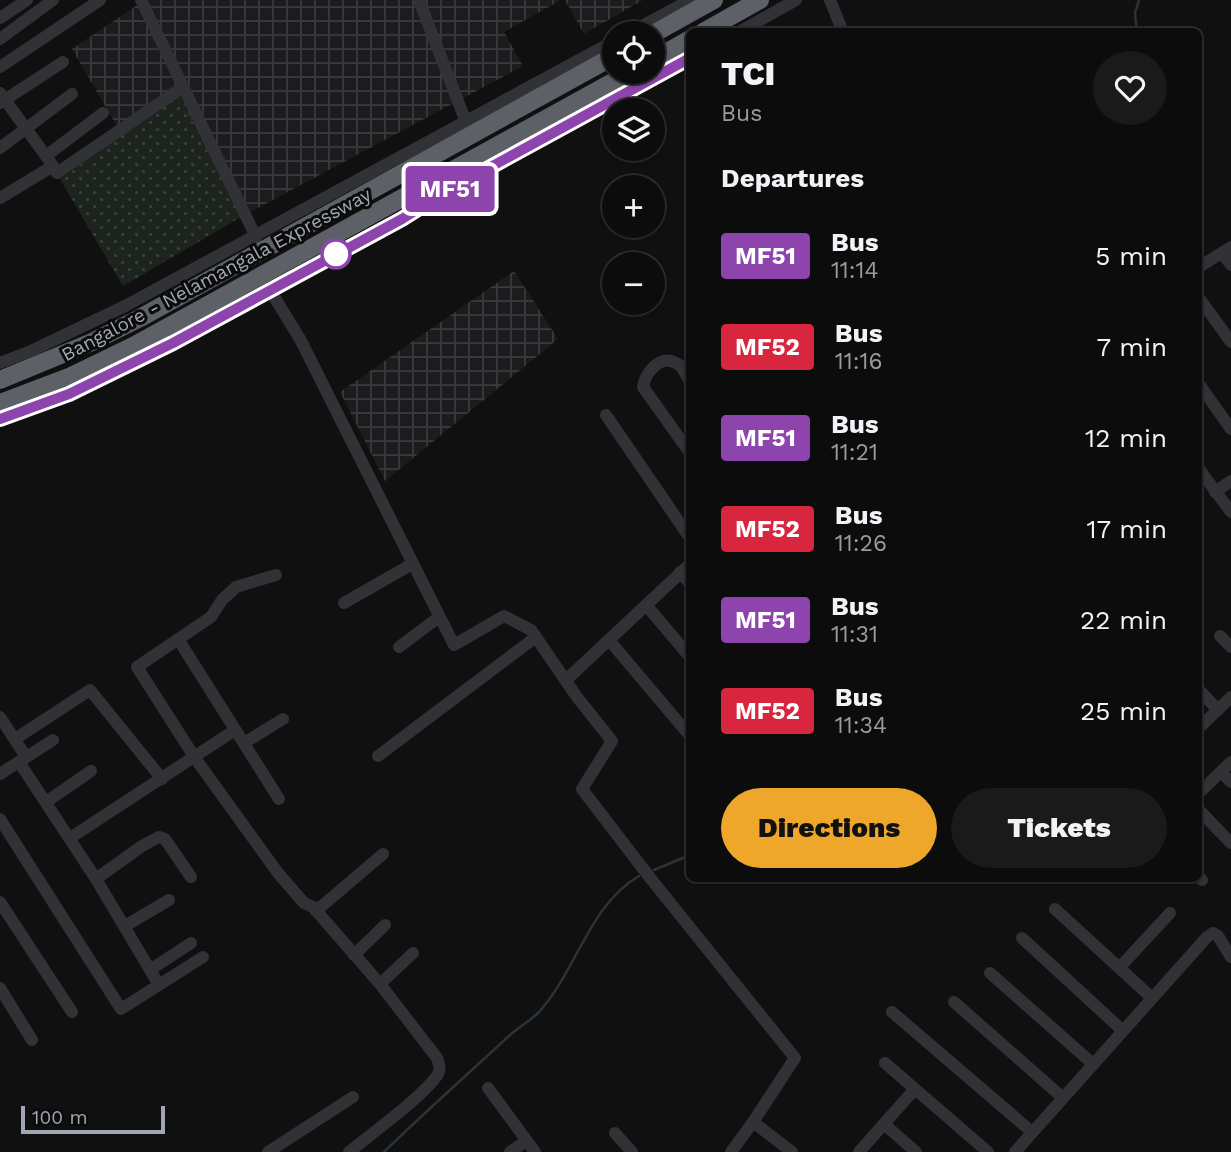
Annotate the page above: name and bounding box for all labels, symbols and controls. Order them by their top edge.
map controls [602,21,665,315]
button: locate [602,21,665,84]
button: heart [1093,51,1167,125]
text: TCI [721,54,775,93]
button: layers [602,98,665,161]
text: Bus [721,100,762,127]
text: Departures [721,163,864,193]
line badge: MF51 [401,166,499,212]
text: MF51 [420,175,480,203]
button: + [602,175,665,238]
street label: Bangalore - Nelamangala Expressway [58,183,375,366]
text: Bus [831,227,879,257]
unlabelled marker [321,239,351,269]
text: 5 min [1095,241,1167,271]
text: MF51 [735,242,796,270]
button: − [602,252,665,315]
text: 11:14 [831,257,879,284]
text: Bus [835,318,883,348]
text: 7 min [1097,332,1167,362]
text: MF52 [735,333,800,361]
text: 11:16 [835,348,883,375]
text: Bus [831,409,879,439]
text: 12 min [1085,423,1167,453]
text: MF51 [735,424,796,452]
text: 11:21 [831,439,878,466]
text: Bus [835,500,883,530]
text: 17 min [1086,514,1167,544]
text: MF52 [735,515,800,543]
text: 11:26 [835,530,887,557]
text: Bus [831,591,879,621]
text: 22 min [1080,605,1167,635]
text: MF51 [735,606,796,634]
text: 11:31 [831,621,878,648]
text: Bus [835,682,883,712]
text: 25 min [1080,696,1167,726]
text: MF52 [735,697,800,725]
text: 11:34 [835,712,887,739]
button: Directions [721,788,937,868]
button: Tickets [951,788,1167,868]
scale bar [21,1103,164,1135]
text: 100 m [32,1106,88,1129]

